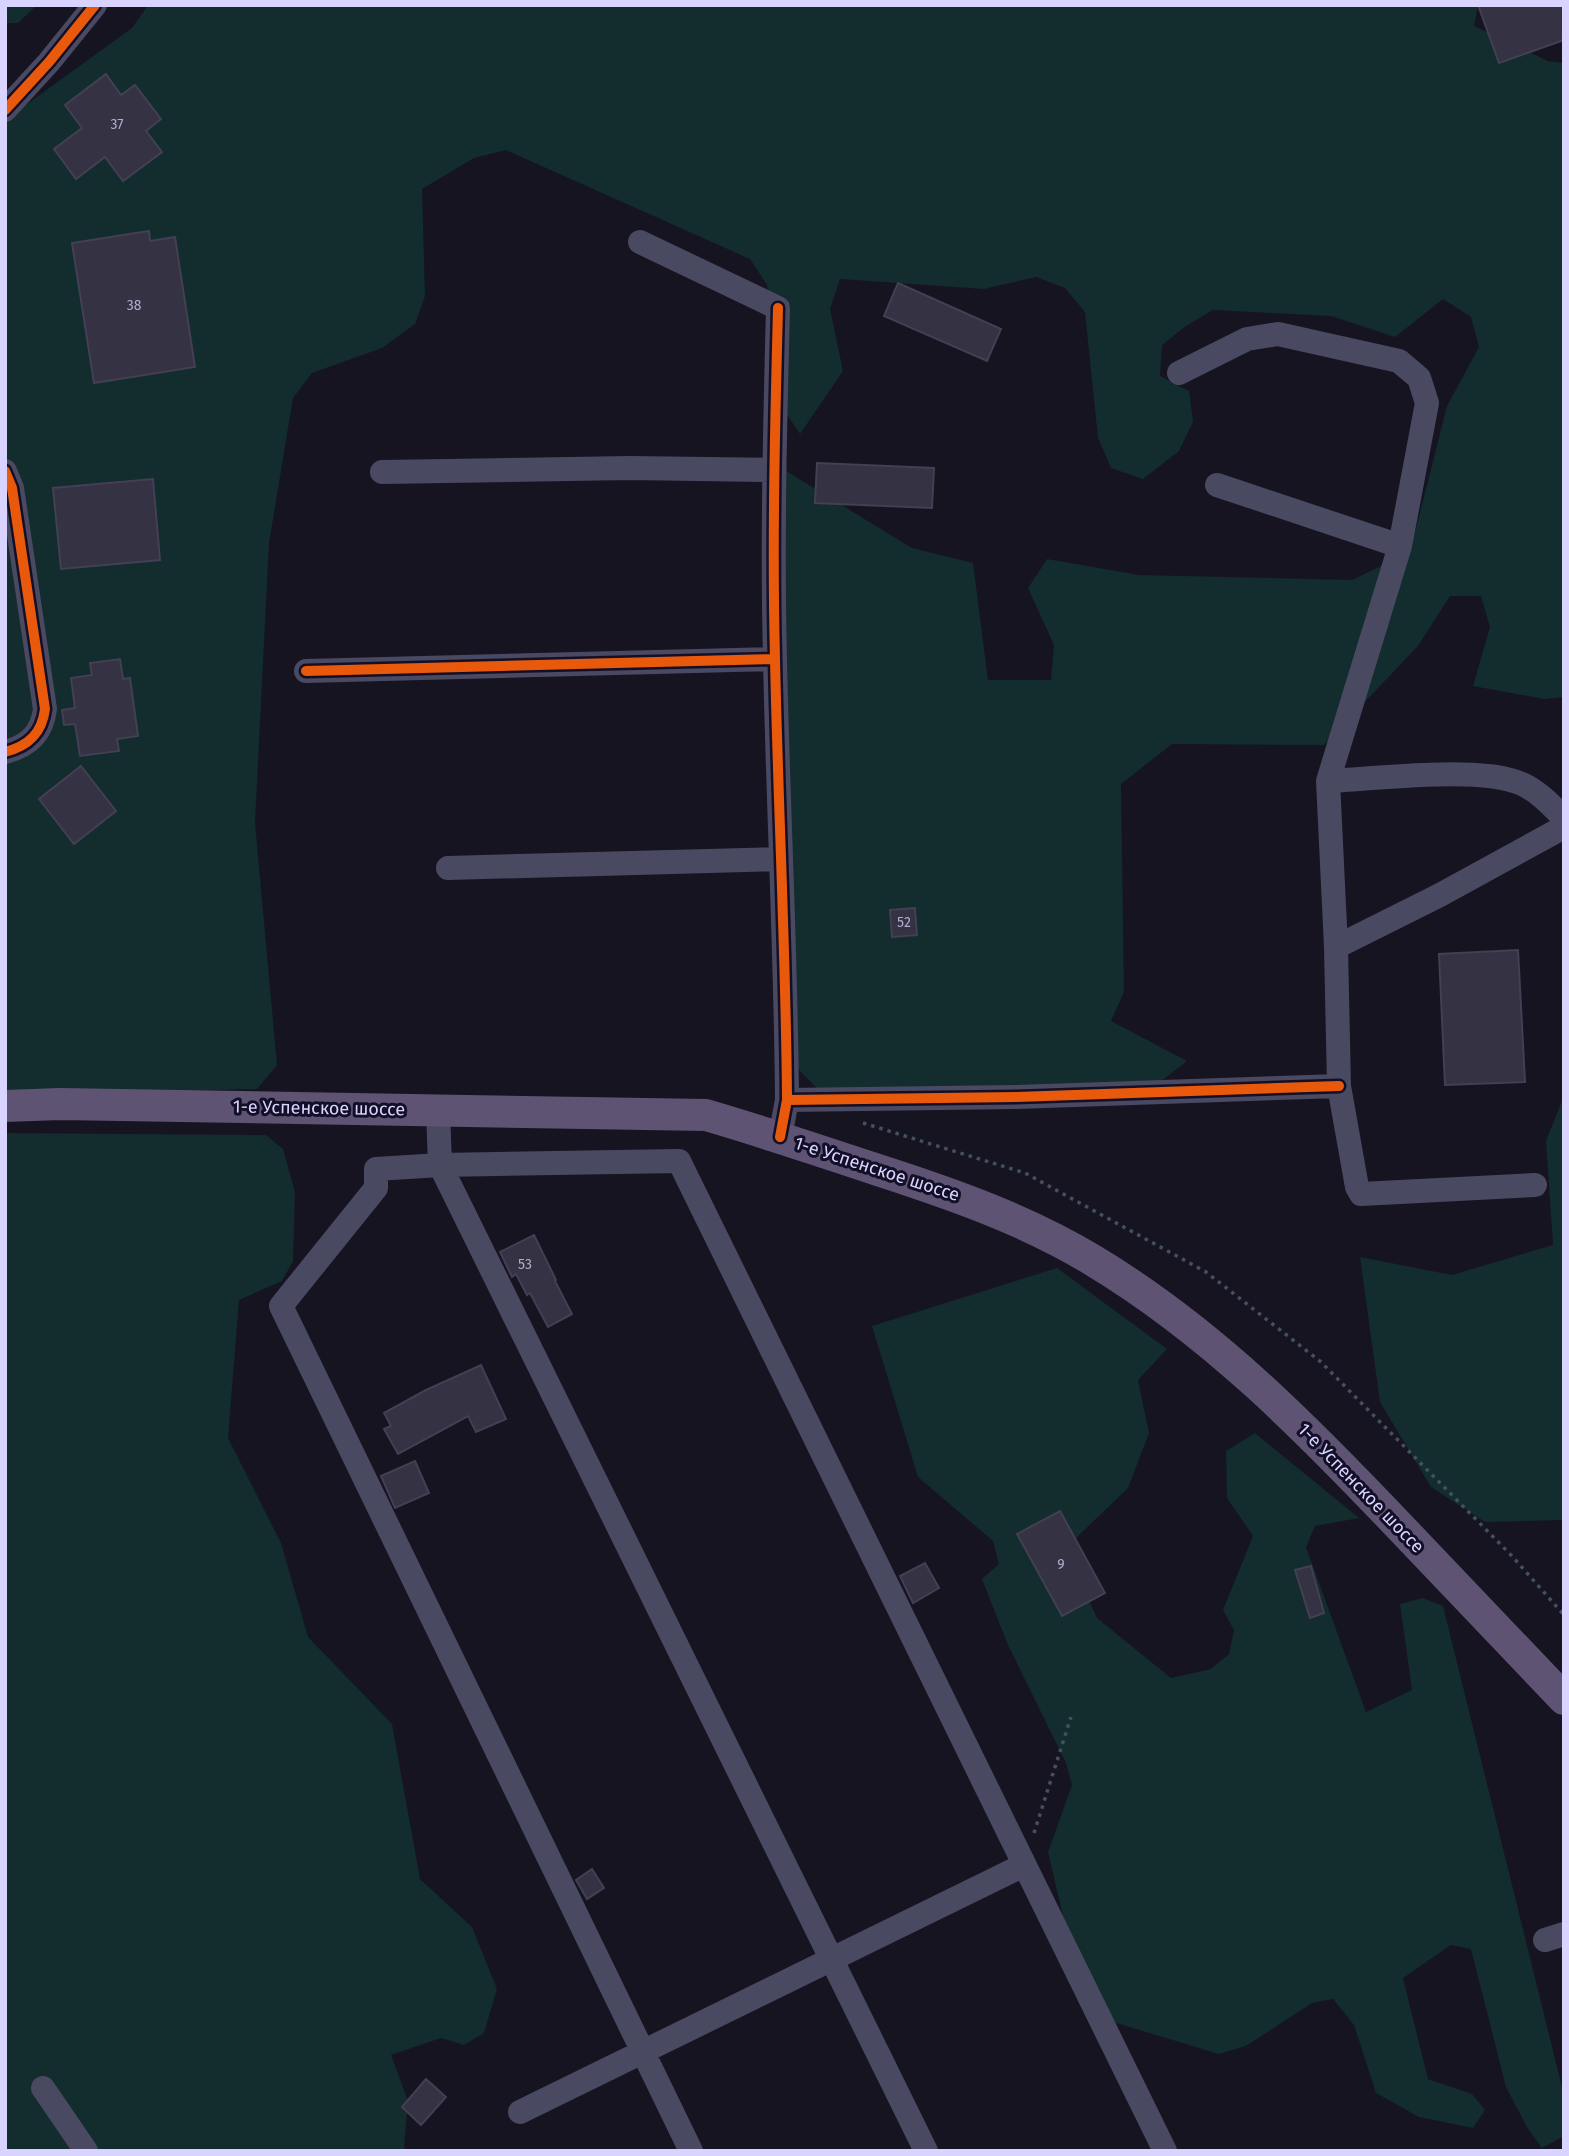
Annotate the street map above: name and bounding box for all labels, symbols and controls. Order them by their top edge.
house number: 37 [110,116,124,133]
house number: 38 [127,297,142,314]
house number: 52 [897,914,911,931]
street label: 1-е Успенское шоссе [233,1095,405,1121]
street label: 1-е Успенское шоссе [792,1132,962,1206]
house number: 53 [518,1256,532,1273]
street label: 1-е Успенское шоссе [1293,1418,1429,1558]
house number: 9 [1057,1556,1065,1573]

